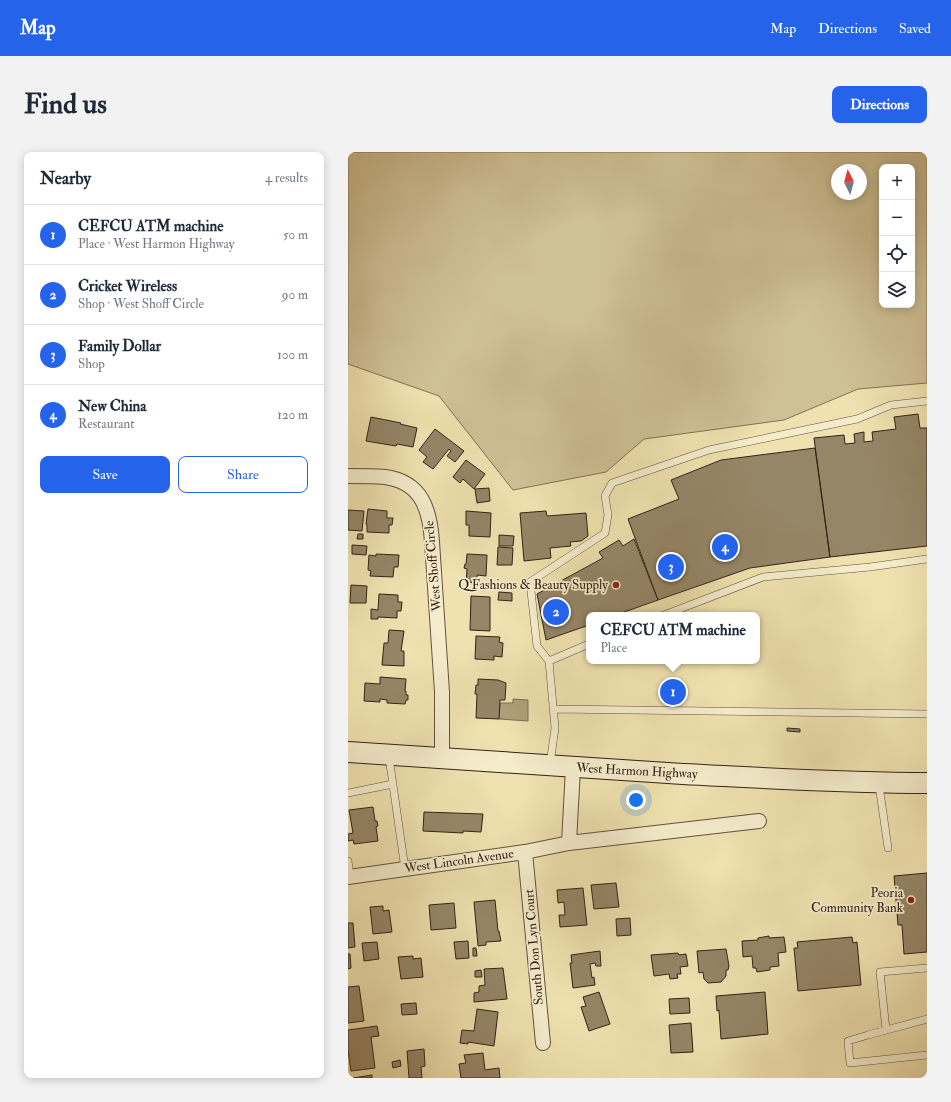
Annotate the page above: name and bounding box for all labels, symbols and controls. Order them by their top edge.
text: Map [20,16,56,40]
text: Map [770,20,796,37]
text: Directions [818,20,877,37]
text: Saved [899,20,931,37]
button: Directions [832,86,927,123]
text: Find us [24,87,107,122]
north arrow [831,164,867,200]
map controls [879,164,915,308]
button: + [879,164,915,200]
text: Nearby [40,168,91,189]
text: 4 results [265,170,308,186]
button: − [879,200,915,236]
text: CEFCU ATM machine [78,217,223,236]
text: 1 [51,227,55,243]
text: 50 m [283,227,308,243]
text: Place · West Harmon Highway [78,236,235,252]
button: locate [879,236,915,272]
button: layers [879,272,915,308]
text: Cricket Wireless [78,277,177,296]
text: 2 [50,287,56,303]
text: 90 m [282,287,308,303]
text: Shop · West Shoff Circle [78,296,204,312]
text: Family Dollar [78,337,161,356]
text: 3 [51,347,56,363]
text: 100 m [277,347,308,363]
text: Shop [78,356,105,372]
text: New China [78,397,147,416]
text: 4 [49,407,57,423]
text: 120 m [277,407,308,423]
text: Restaurant [78,416,134,432]
button: Save [40,456,170,493]
button: Share [178,456,308,493]
street label: West Shoff Circle [421,519,445,613]
pin: 4 [712,532,738,562]
pin: 3 [658,552,684,582]
place label: Q Fashions & Beauty Supply [458,577,608,594]
marker: Q Fashions & Beauty Supply [611,580,621,590]
pin: 2 [543,597,569,627]
popup [586,612,760,664]
text: CEFCU ATM machine [600,621,746,640]
text: Place [600,640,627,656]
pin: 1 [660,677,686,707]
street label: West Harmon Highway [575,760,698,783]
your location [626,790,646,810]
street label: West Lincoln Avenue [402,845,515,877]
place label: Peoria Community Bank [811,885,904,917]
street label: South Don Lyn Court [521,888,548,1006]
marker: Peoria Community Bank [906,895,916,905]

